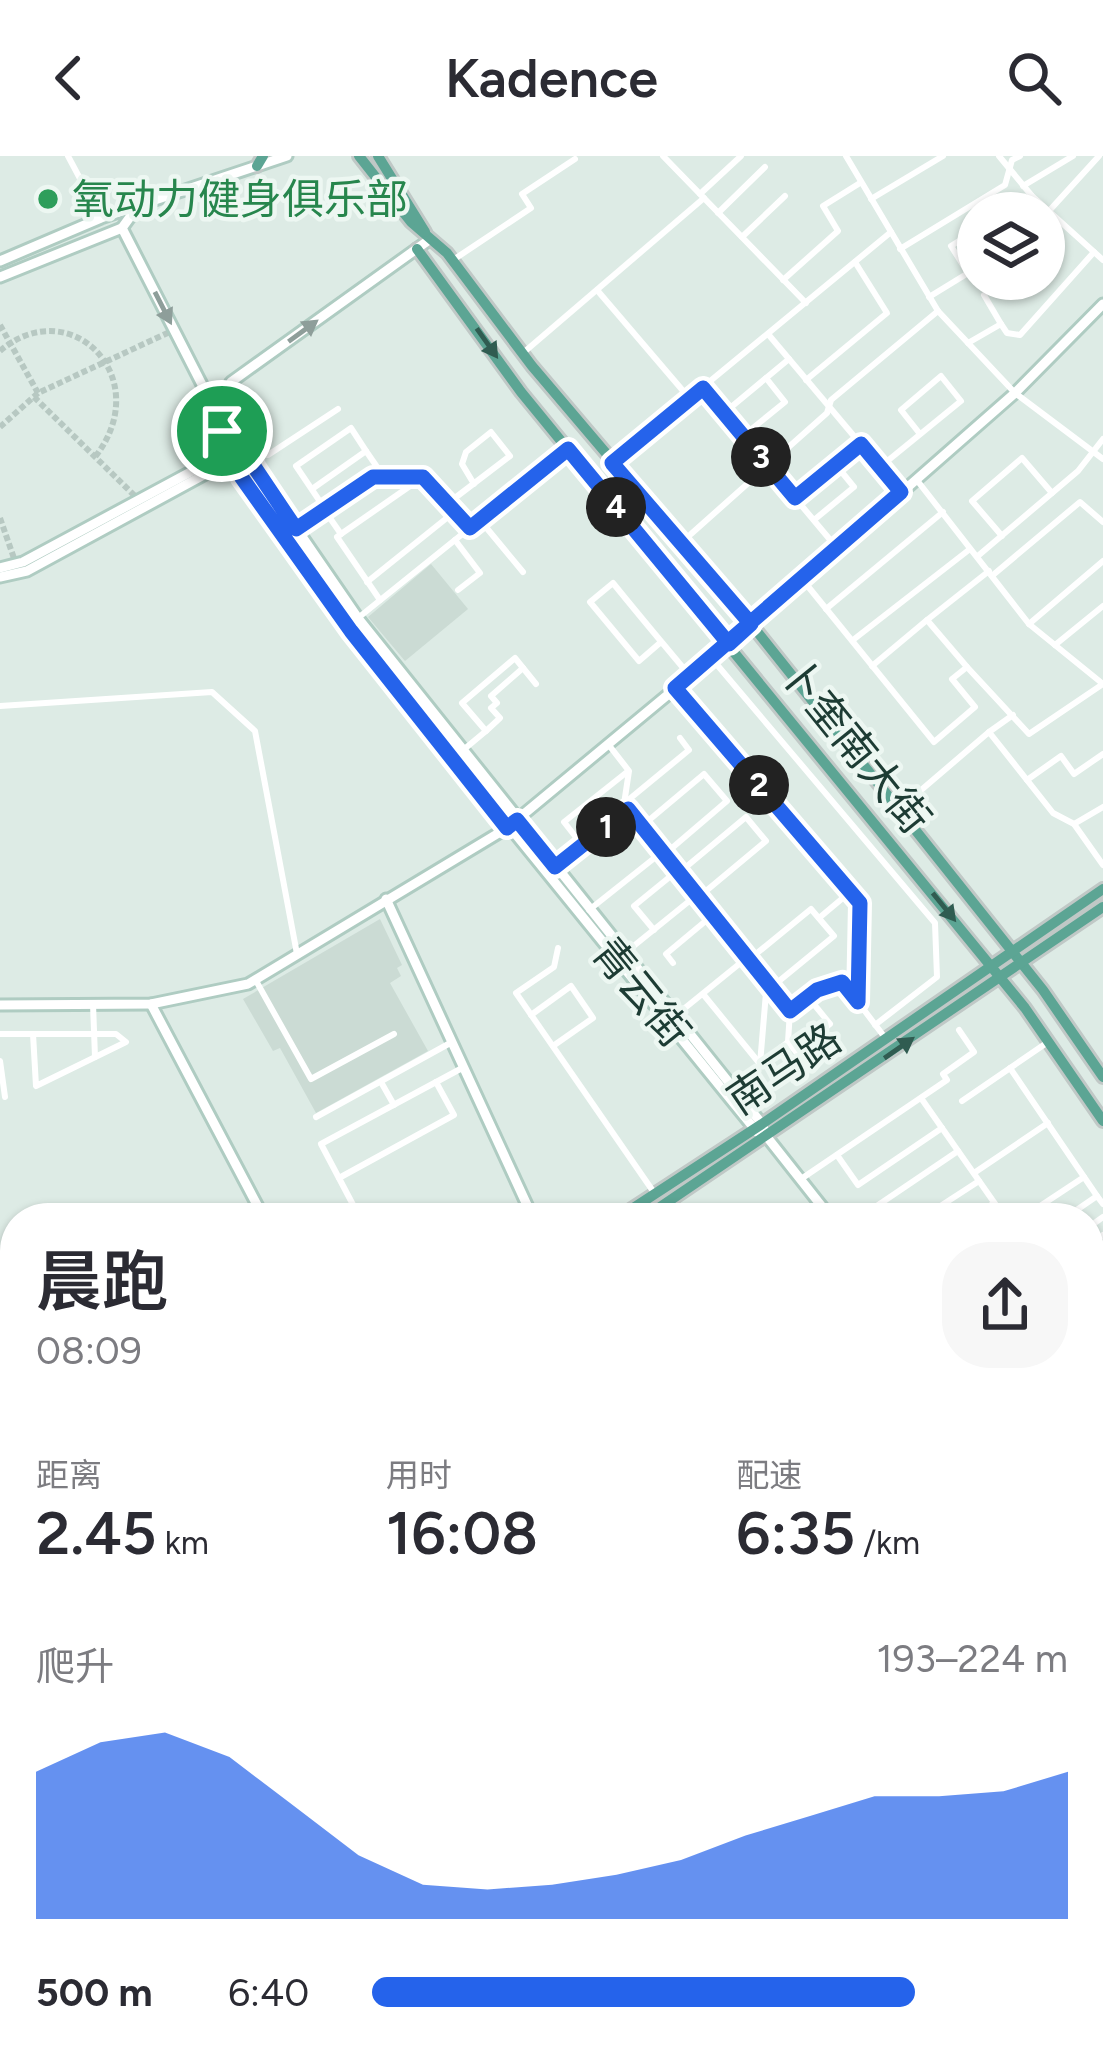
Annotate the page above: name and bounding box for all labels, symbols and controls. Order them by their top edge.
icon: back [36,45,102,111]
icon: search [1001,45,1067,111]
text: Kadence [445,46,658,111]
place label: 氧动力健身俱乐部 [72,174,408,225]
marker: 氧动力健身俱乐部 [35,186,61,212]
map controls [957,192,1065,300]
button: layers [957,192,1065,300]
one-way arrow [152,290,172,325]
one-way arrow [287,320,319,343]
one-way arrow [475,327,498,359]
pin [171,380,273,482]
icon: arrive [189,398,255,464]
pin: 3 [731,427,791,487]
text: 3 [752,437,770,476]
pin: 4 [586,477,646,537]
text: 4 [606,487,626,526]
street label: 卜奎南大街 [769,648,941,844]
pin: 2 [729,755,789,815]
text: 2 [749,765,769,804]
pin: 1 [576,797,636,857]
text: 1 [599,807,613,846]
one-way arrow [931,891,956,922]
street label: 青云街 [582,927,700,1057]
street label: 南马路 [718,1013,850,1125]
one-way arrow [883,1037,916,1060]
text: 晨跑 [36,1242,168,1322]
button: share [942,1242,1068,1368]
text: 08:09 [36,1327,142,1374]
text: 距离 [36,1456,102,1495]
text: 用时 [386,1456,452,1495]
text: 配速 [736,1456,802,1495]
text: 2.45 [36,1497,157,1569]
text: 16:08 [386,1497,538,1569]
text: 6:35 [736,1497,855,1569]
text: km [157,1523,209,1562]
text: /km [855,1523,920,1562]
text: 193–224 m [877,1635,1068,1682]
text: 爬升 [36,1643,114,1690]
text: 500 m [36,1969,153,2016]
text: 6:40 [228,1969,309,2016]

